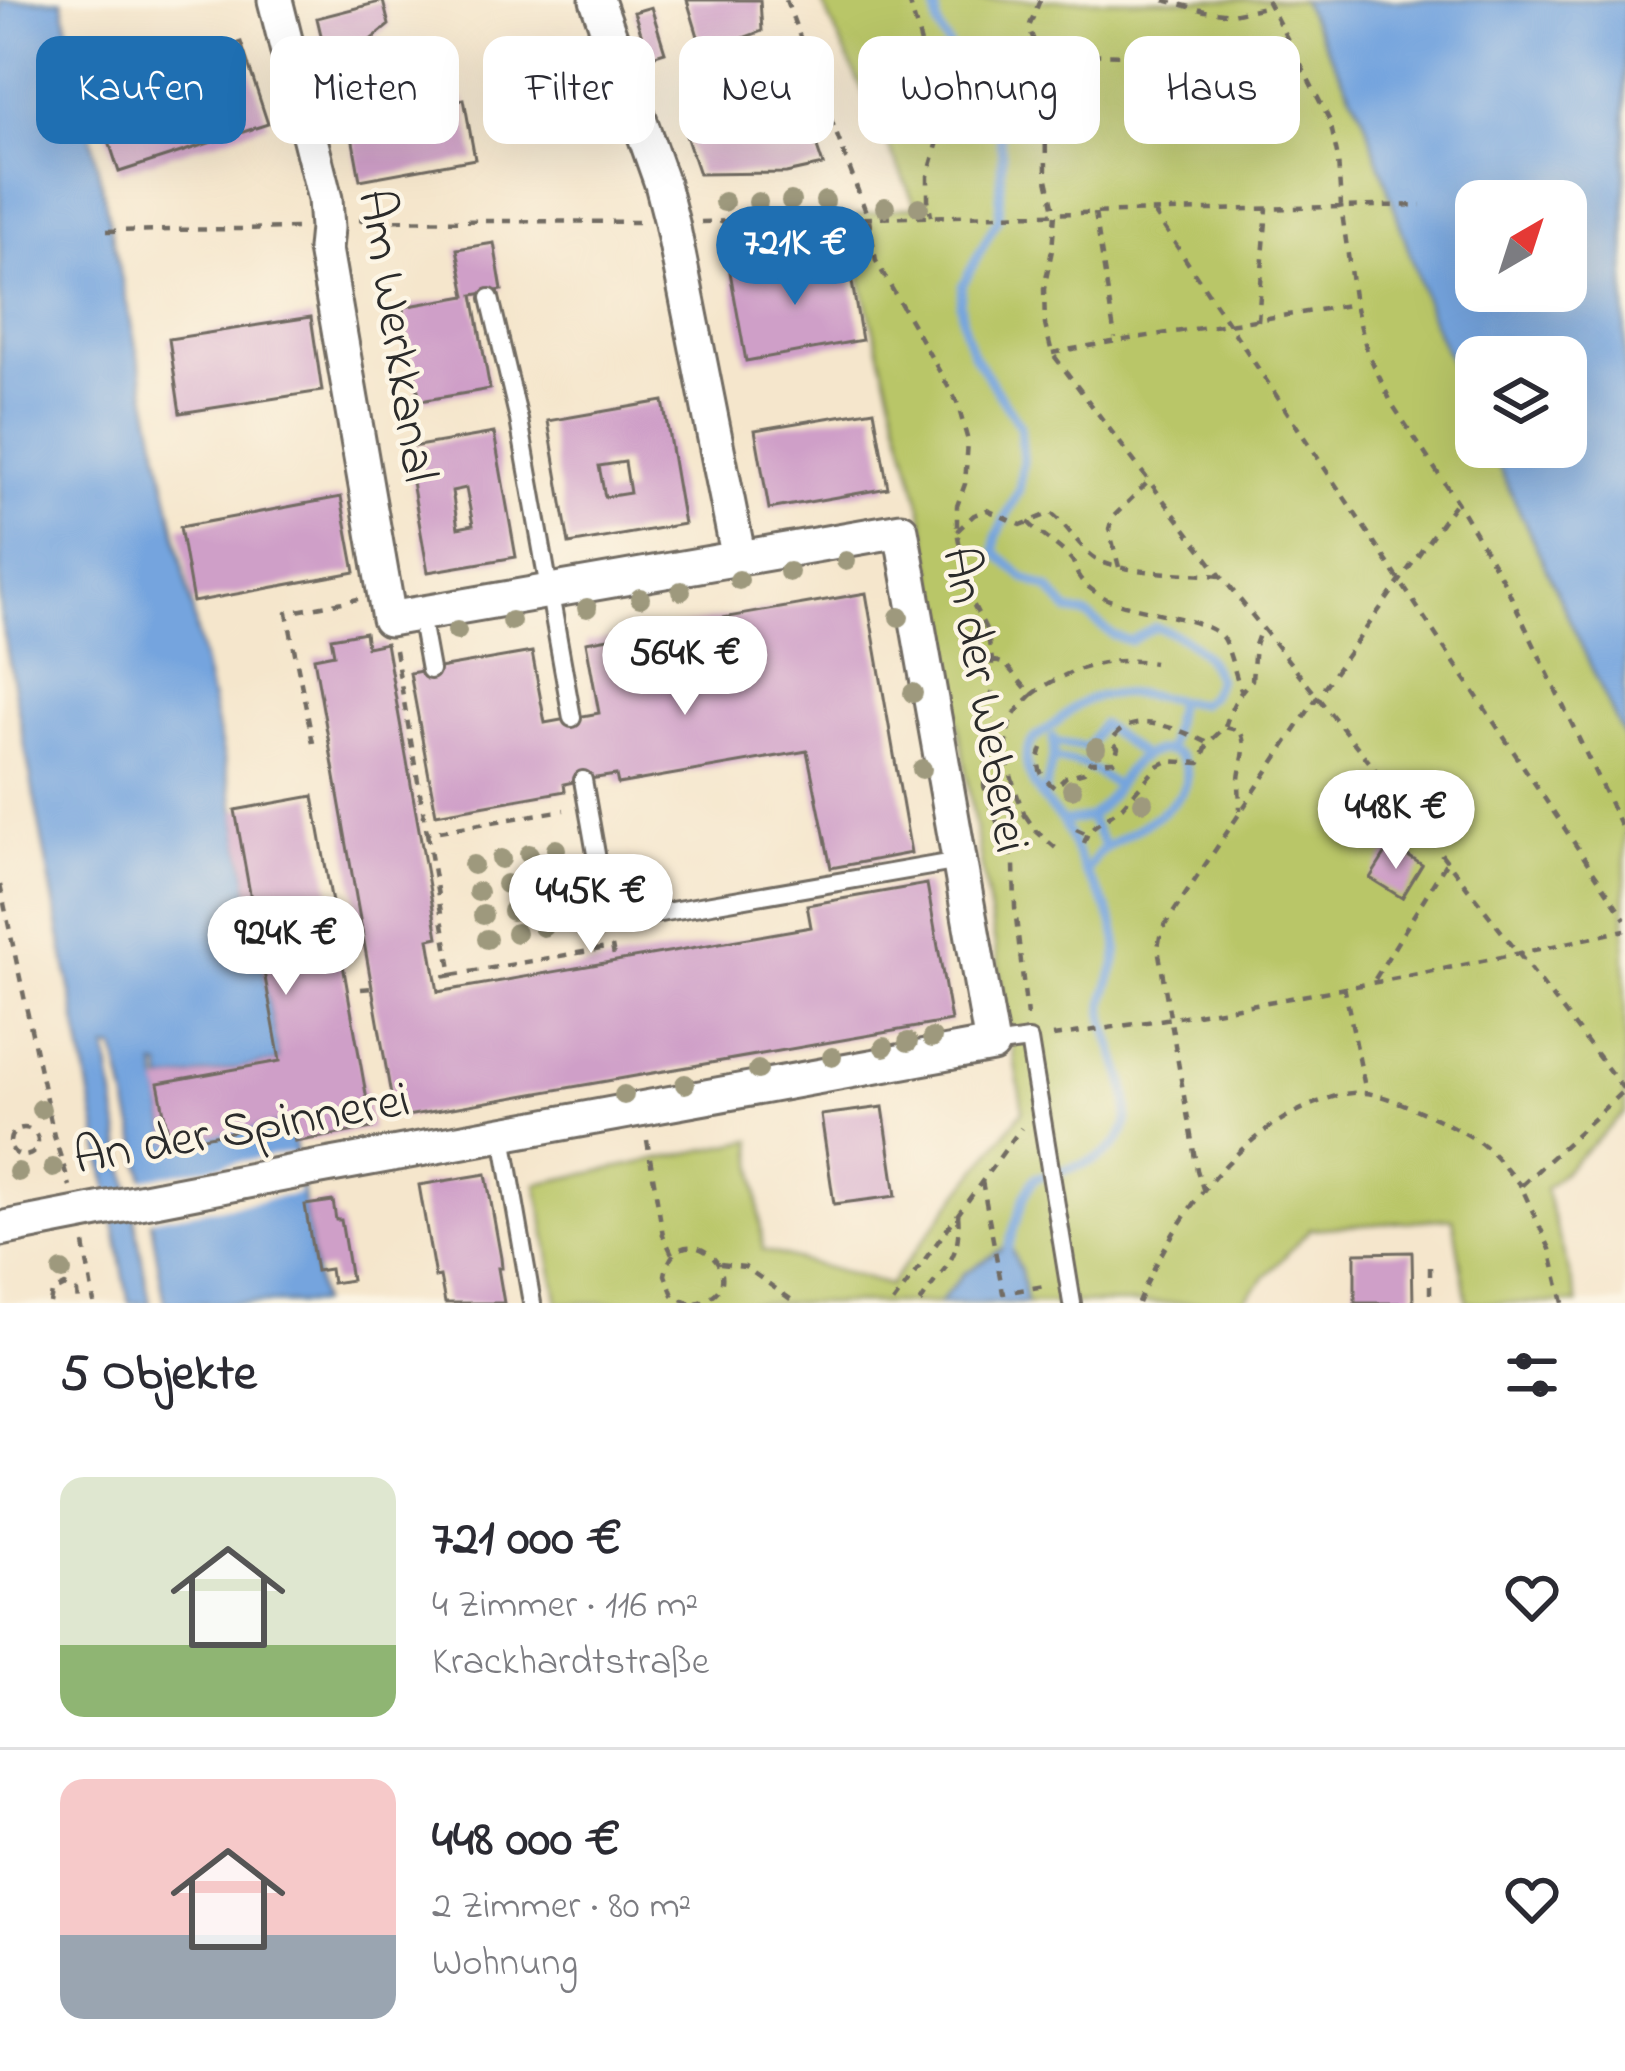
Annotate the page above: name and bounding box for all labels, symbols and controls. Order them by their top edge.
chip: Kaufen [36,36,246,144]
chip: Mieten [270,36,459,144]
chip: Filter [483,36,655,144]
chip: Neu [679,36,834,144]
chip: Wohnung [858,36,1100,144]
chip: Haus [1124,36,1300,144]
north arrow [1455,180,1587,312]
map controls [1455,180,1587,468]
street label: Am Werkkanal [335,184,455,488]
pin: 721K € [697,206,893,308]
text: 721K € [743,216,847,273]
button: layers [1455,336,1587,468]
street label: An der Weberei [919,541,1047,859]
pin: 564K € [587,616,783,718]
text: 564K € [629,626,741,683]
pin: 448K € [1298,770,1494,872]
text: 448K € [1345,780,1447,837]
pin: 445K € [493,854,689,956]
text: 445K € [536,864,646,921]
pin: 924K € [188,896,384,998]
text: 924K € [234,906,338,963]
street label: An der Spinnerei [68,1065,416,1197]
text: 5 Objekte [60,1338,257,1413]
icon: filters [1499,1342,1565,1408]
text: 721 000 € [432,1503,622,1578]
icon: home [156,1525,300,1669]
icon: heart [1499,1564,1565,1630]
text: 4 Zimmer · 116 m² [432,1578,698,1635]
text: Krackhardtstraße [432,1635,709,1692]
text: 448 000 € [432,1804,620,1879]
icon: home [156,1827,300,1971]
icon: heart [1499,1866,1565,1932]
text: 2 Zimmer · 80 m² [432,1879,691,1936]
text: Wohnung [432,1936,578,1993]

